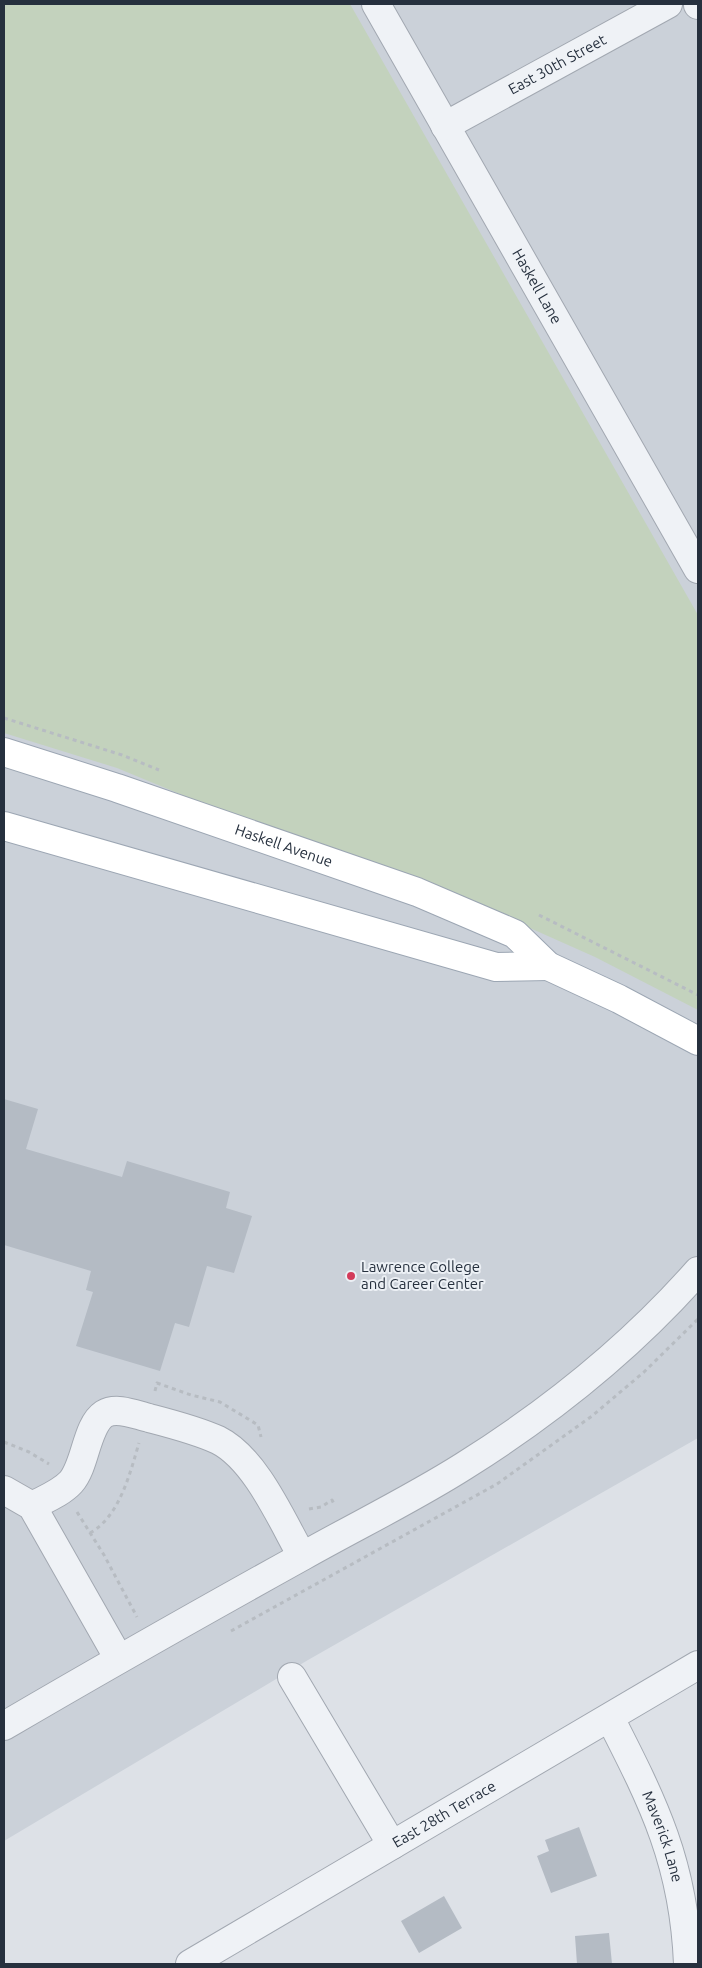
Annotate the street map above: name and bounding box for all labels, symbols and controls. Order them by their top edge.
street label: East 30th Street [505,31,609,98]
street label: Haskell Lane [509,245,566,327]
street label: Haskell Avenue [233,821,335,870]
place label: Lawrence College and Career Center [361,1258,484,1292]
marker: Lawrence College and Career Center [345,1270,357,1282]
street label: East 28th Terrace [389,1777,499,1851]
street label: Maverick Lane [639,1788,686,1884]

